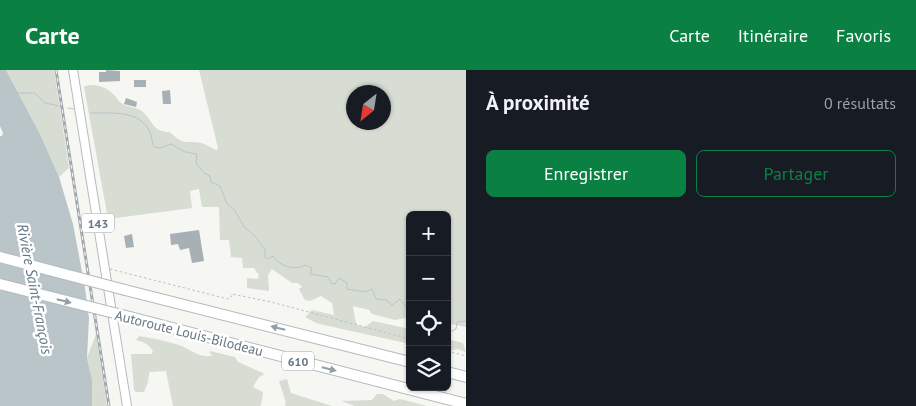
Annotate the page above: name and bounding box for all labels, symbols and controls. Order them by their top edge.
text: Carte [25,20,80,51]
text: Carte [669,24,710,47]
text: Itinéraire [738,24,808,47]
text: Favoris [836,24,891,47]
north arrow [346,85,391,130]
text: À proximité [486,89,590,116]
text: 0 résultats [824,93,896,113]
button: Enregistrer [486,150,686,197]
button: Partager [696,150,896,197]
map controls [406,211,451,391]
button: + [406,211,451,256]
road number: 143 [82,214,114,232]
water label: Rivière Saint-François [13,222,57,356]
button: − [406,256,451,301]
one-way arrow [57,297,72,305]
button: locate [406,301,451,346]
street label: Autoroute Louis-Bilodeau [113,306,265,360]
one-way arrow [270,324,285,332]
button: layers [406,346,451,391]
road number: 610 [282,352,314,370]
one-way arrow [322,365,337,373]

